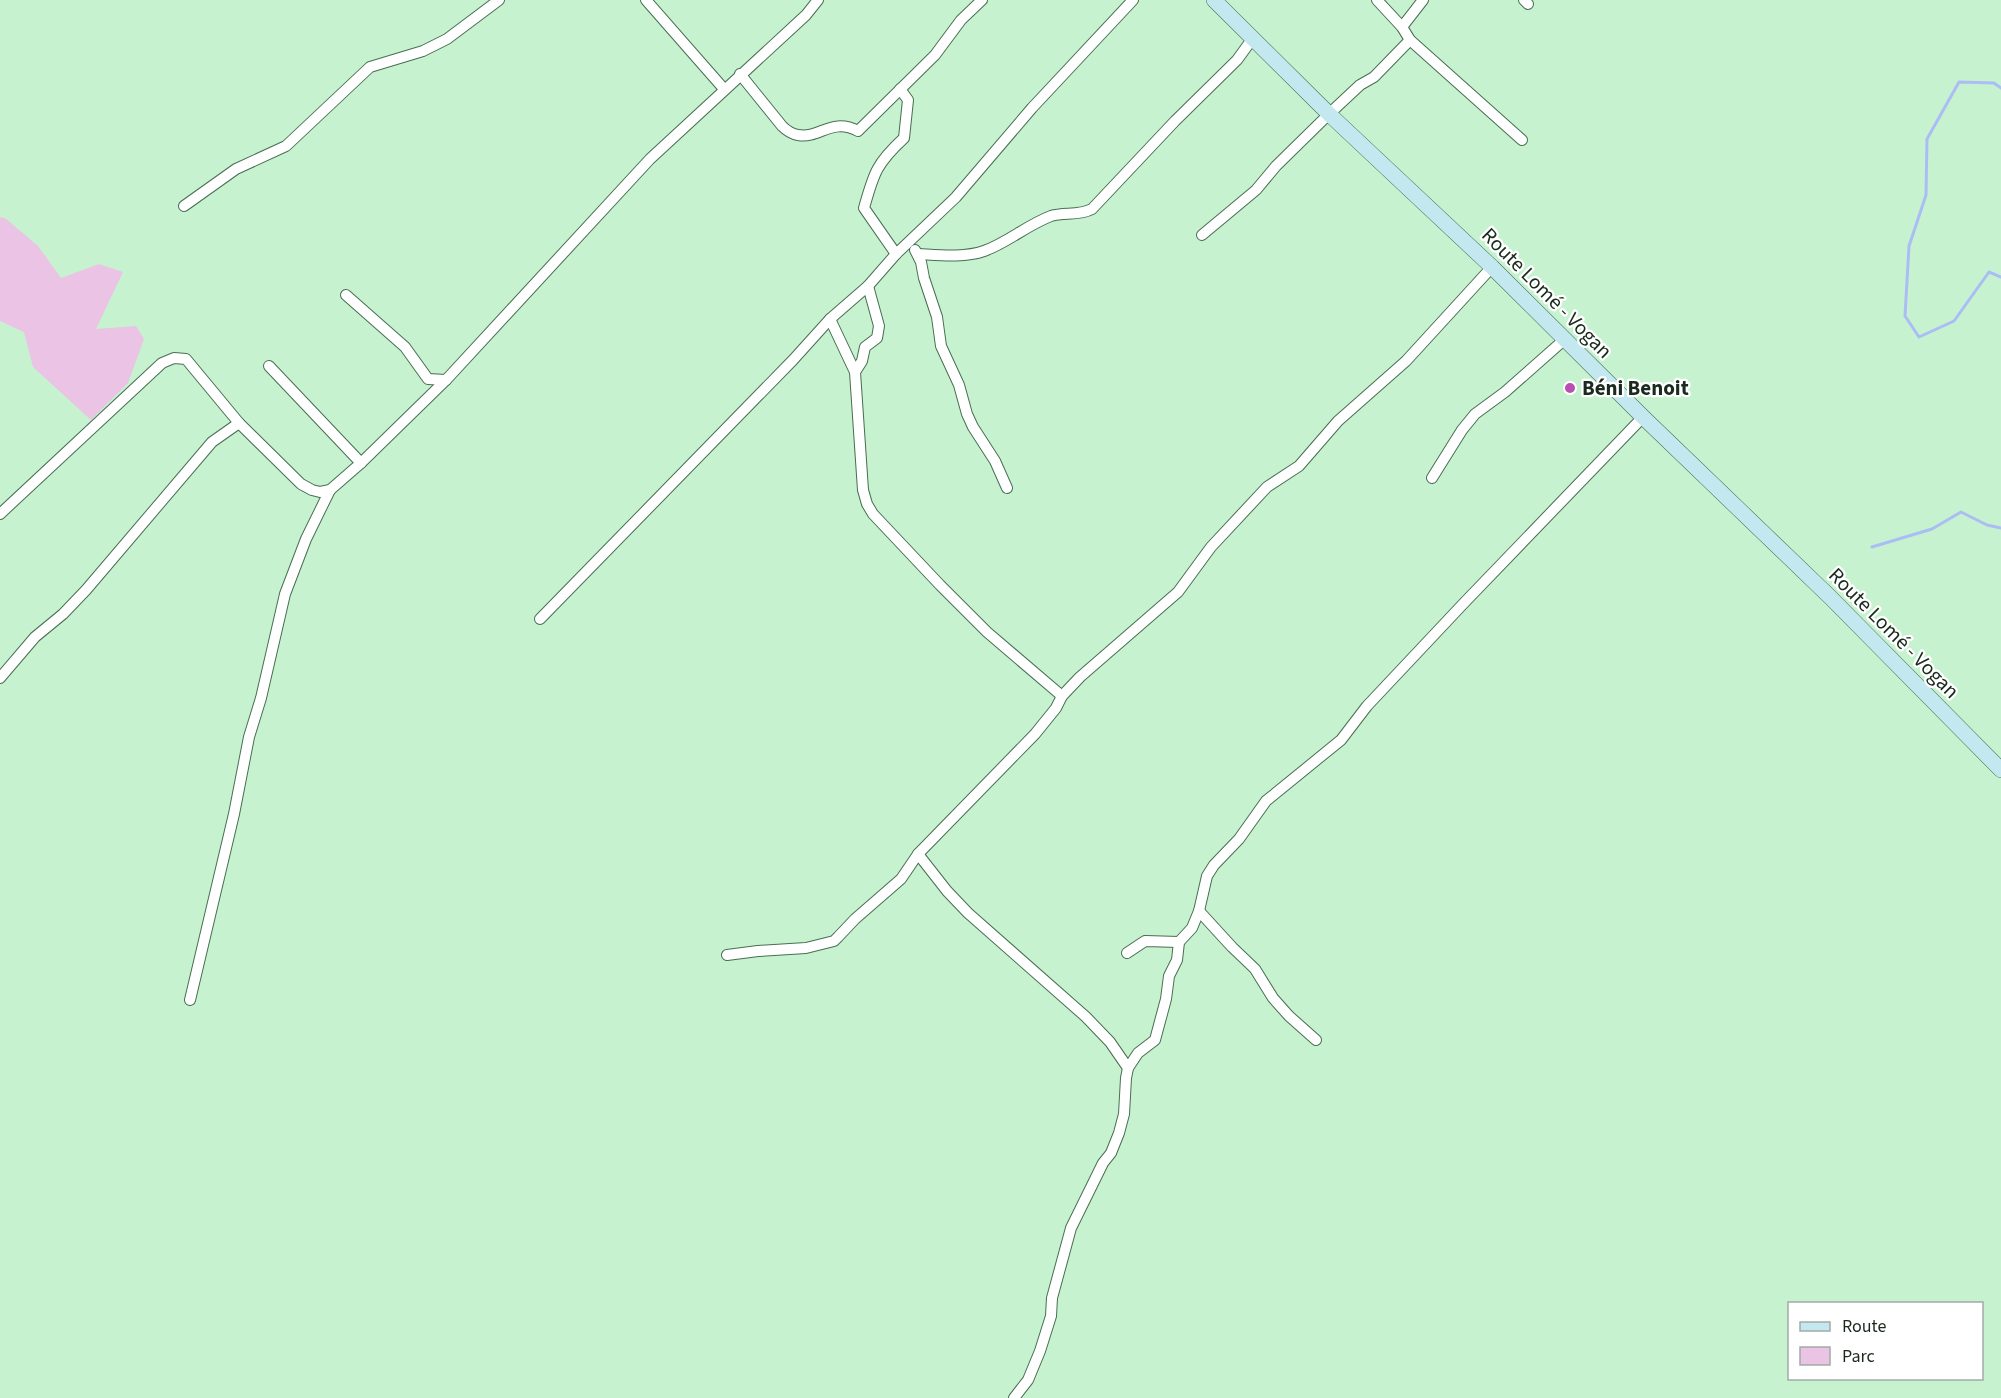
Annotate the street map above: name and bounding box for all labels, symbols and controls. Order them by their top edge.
street label: Route Lomé - Vogan [1475,221,1619,365]
place label: Béni Benoit [1582,373,1689,403]
marker: Béni Benoit [1563,381,1577,395]
street label: Route Lomé - Vogan [1822,561,1966,705]
legend [1788,1302,1983,1380]
text: Route [1842,1314,1886,1339]
text: Parc [1842,1344,1875,1369]

